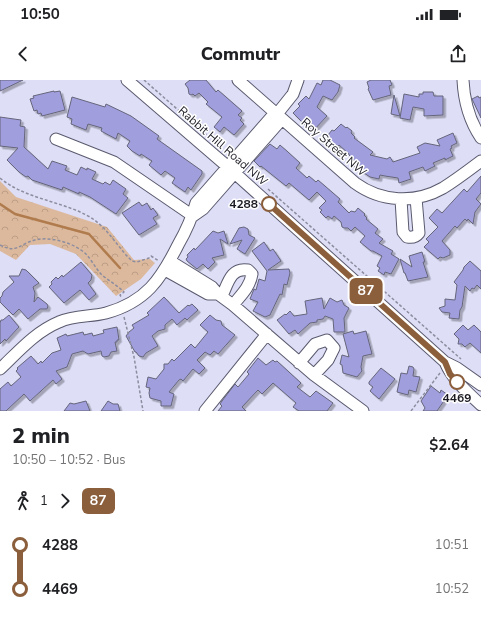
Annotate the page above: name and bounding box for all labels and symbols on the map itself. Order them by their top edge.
street label: Rabbit Hill Road NW [175,103,271,189]
street label: Roy Street NW [298,114,370,180]
place label: 4288 [229,196,258,212]
marker: 4288 [261,196,277,212]
line badge: 87 [348,278,384,304]
marker: 4469 [449,374,465,390]
place label: 4469 [443,390,471,406]

